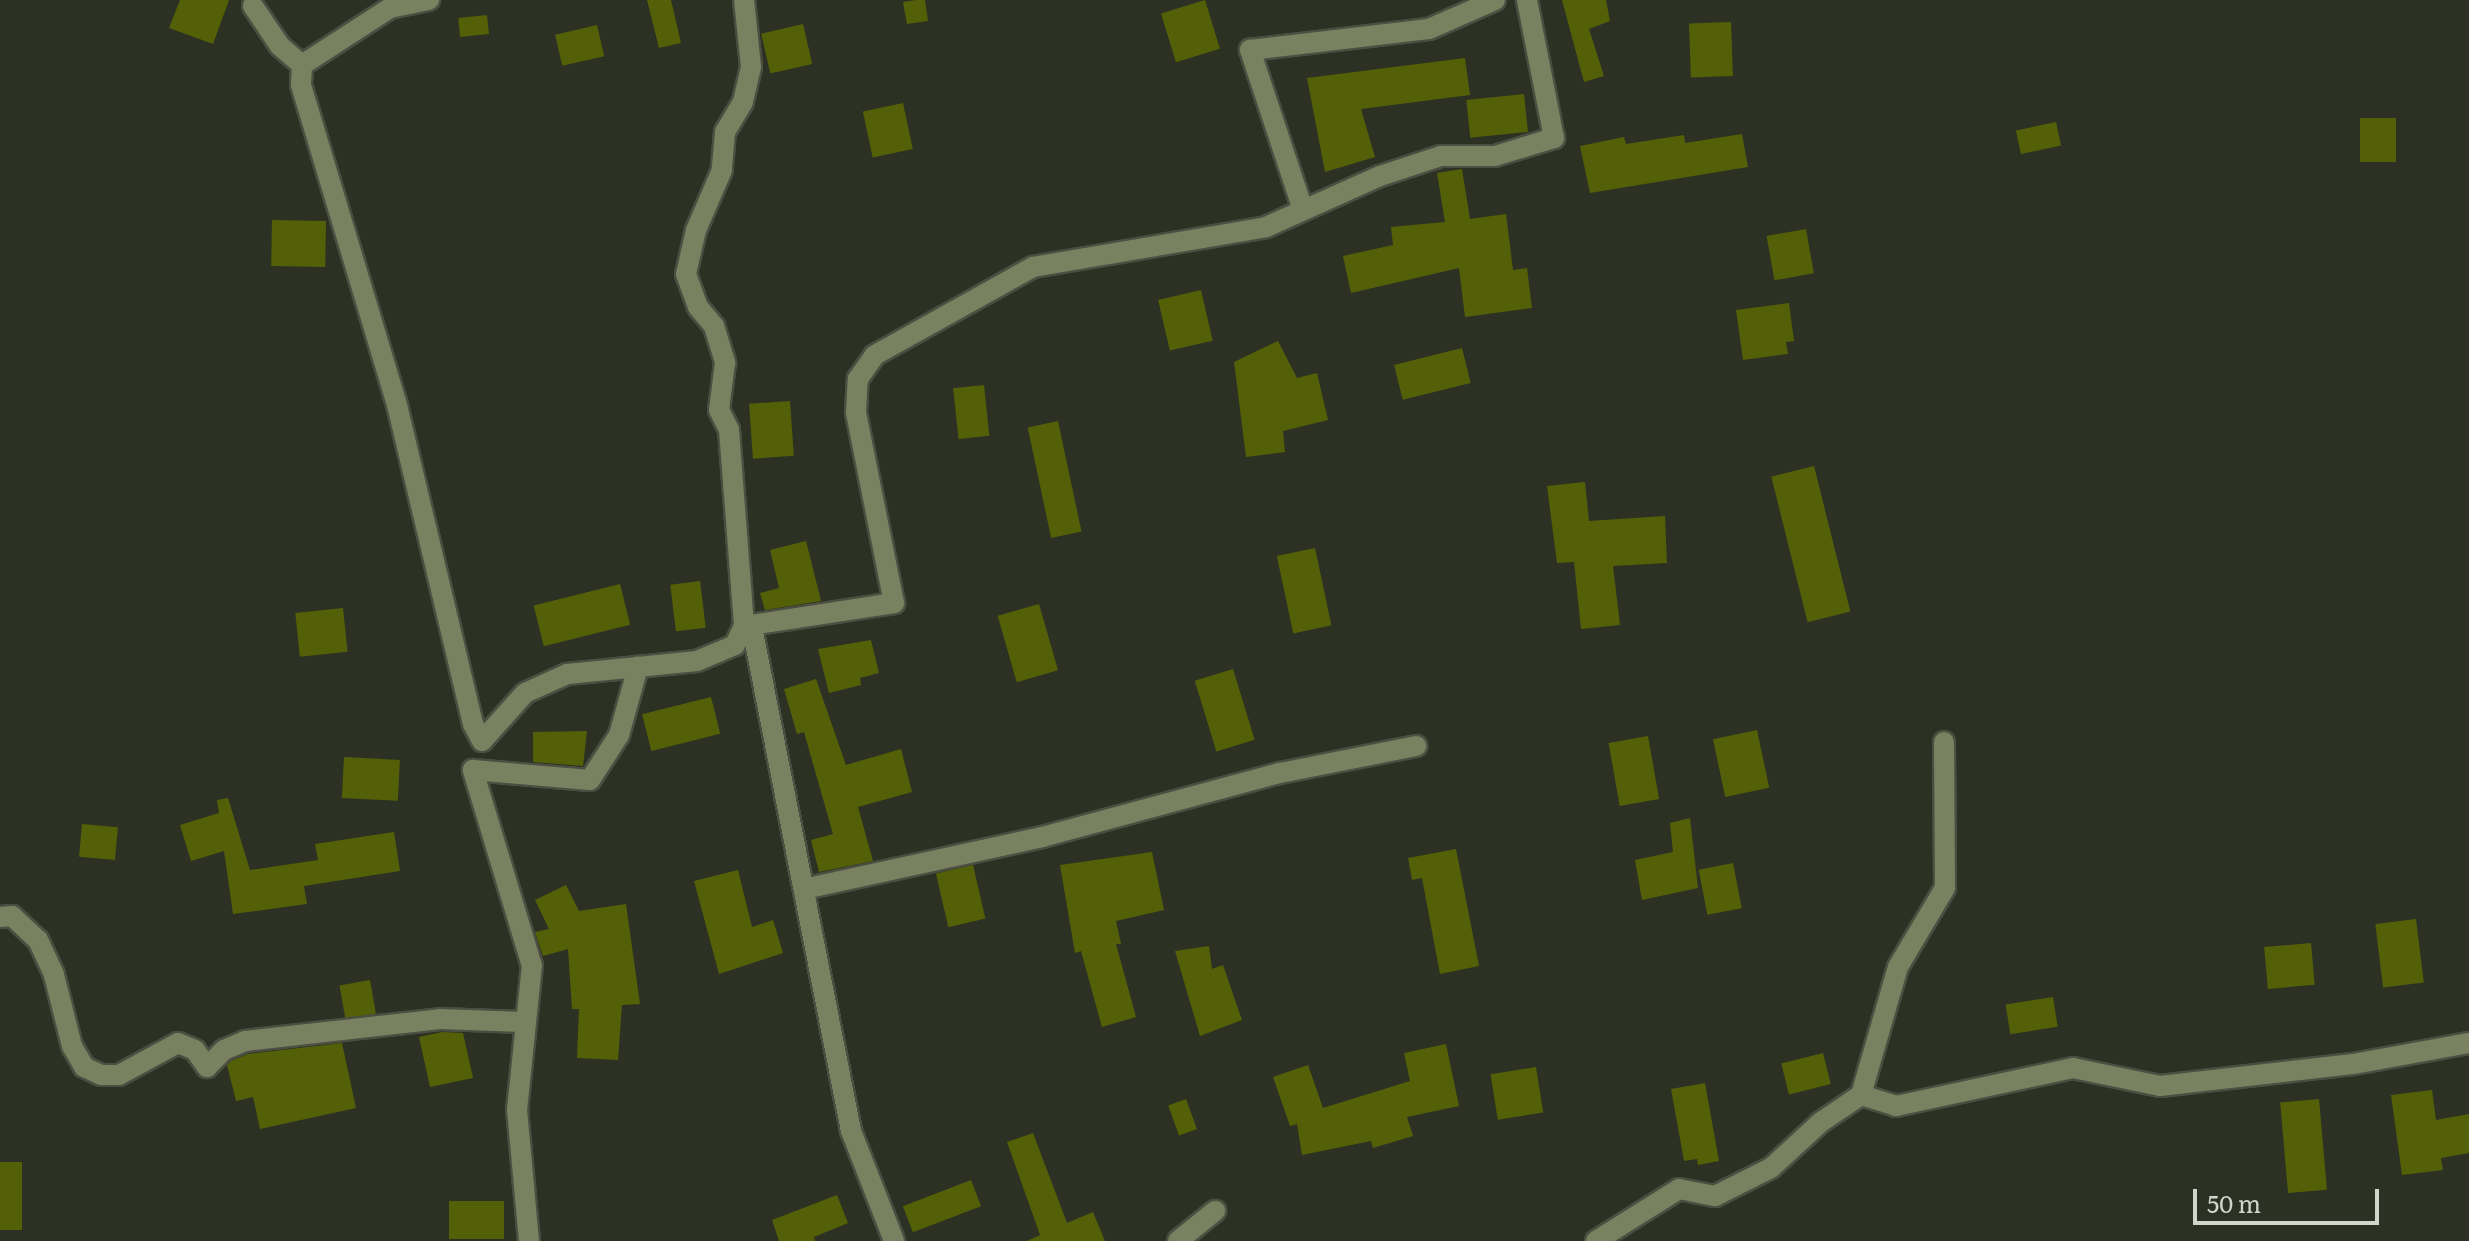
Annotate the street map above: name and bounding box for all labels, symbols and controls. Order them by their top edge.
scale bar [2197,1173,2383,1223]
text: 50 m [2207,1185,2261,1220]

